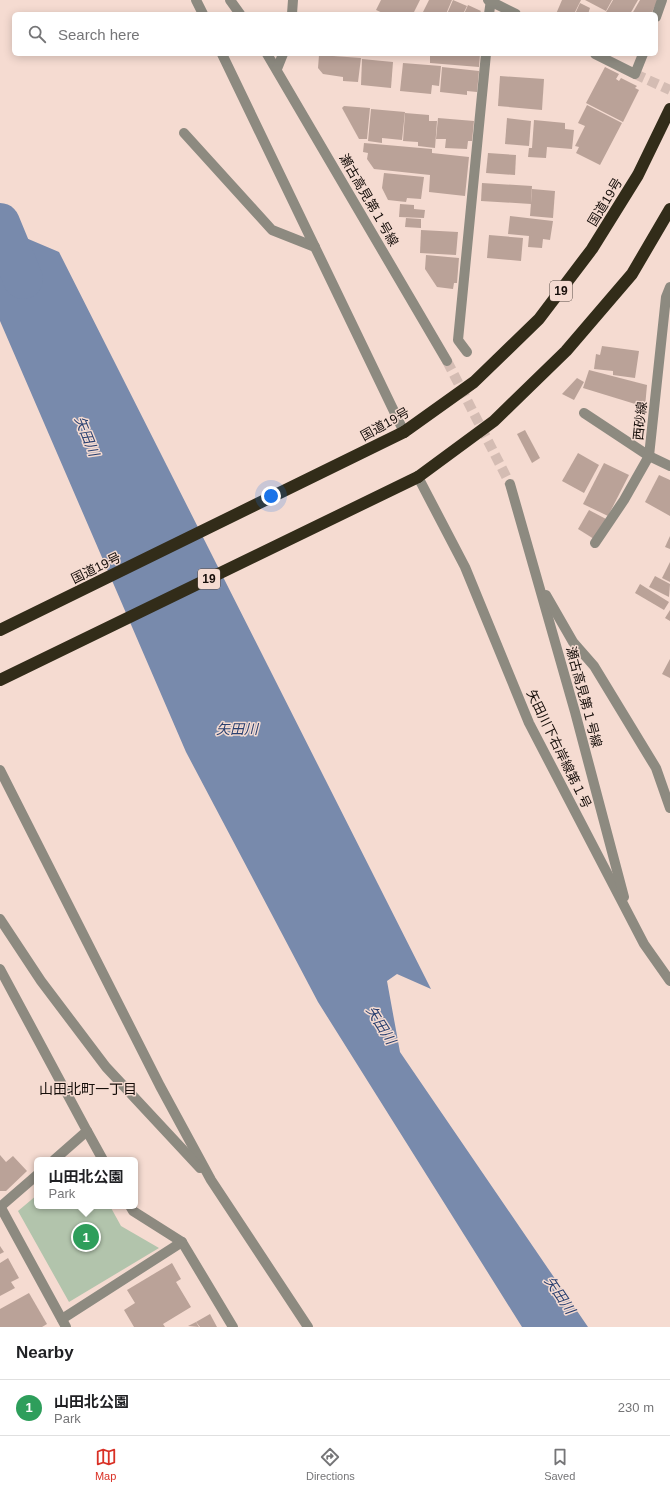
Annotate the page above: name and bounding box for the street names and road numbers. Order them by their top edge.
street label: 瀬古高見第１号線 [337,151,401,249]
street label: 国道19号 [585,175,625,229]
road number: 19 [550,281,572,301]
street label: 西砂線 [631,401,649,441]
street label: 国道19号 [358,404,412,444]
street label: 国道19号 [69,550,123,586]
road number: 19 [198,569,220,589]
street label: 瀬古高見第１号線 [563,645,605,749]
street label: 矢田川下右岸線第１号 [524,687,594,811]

